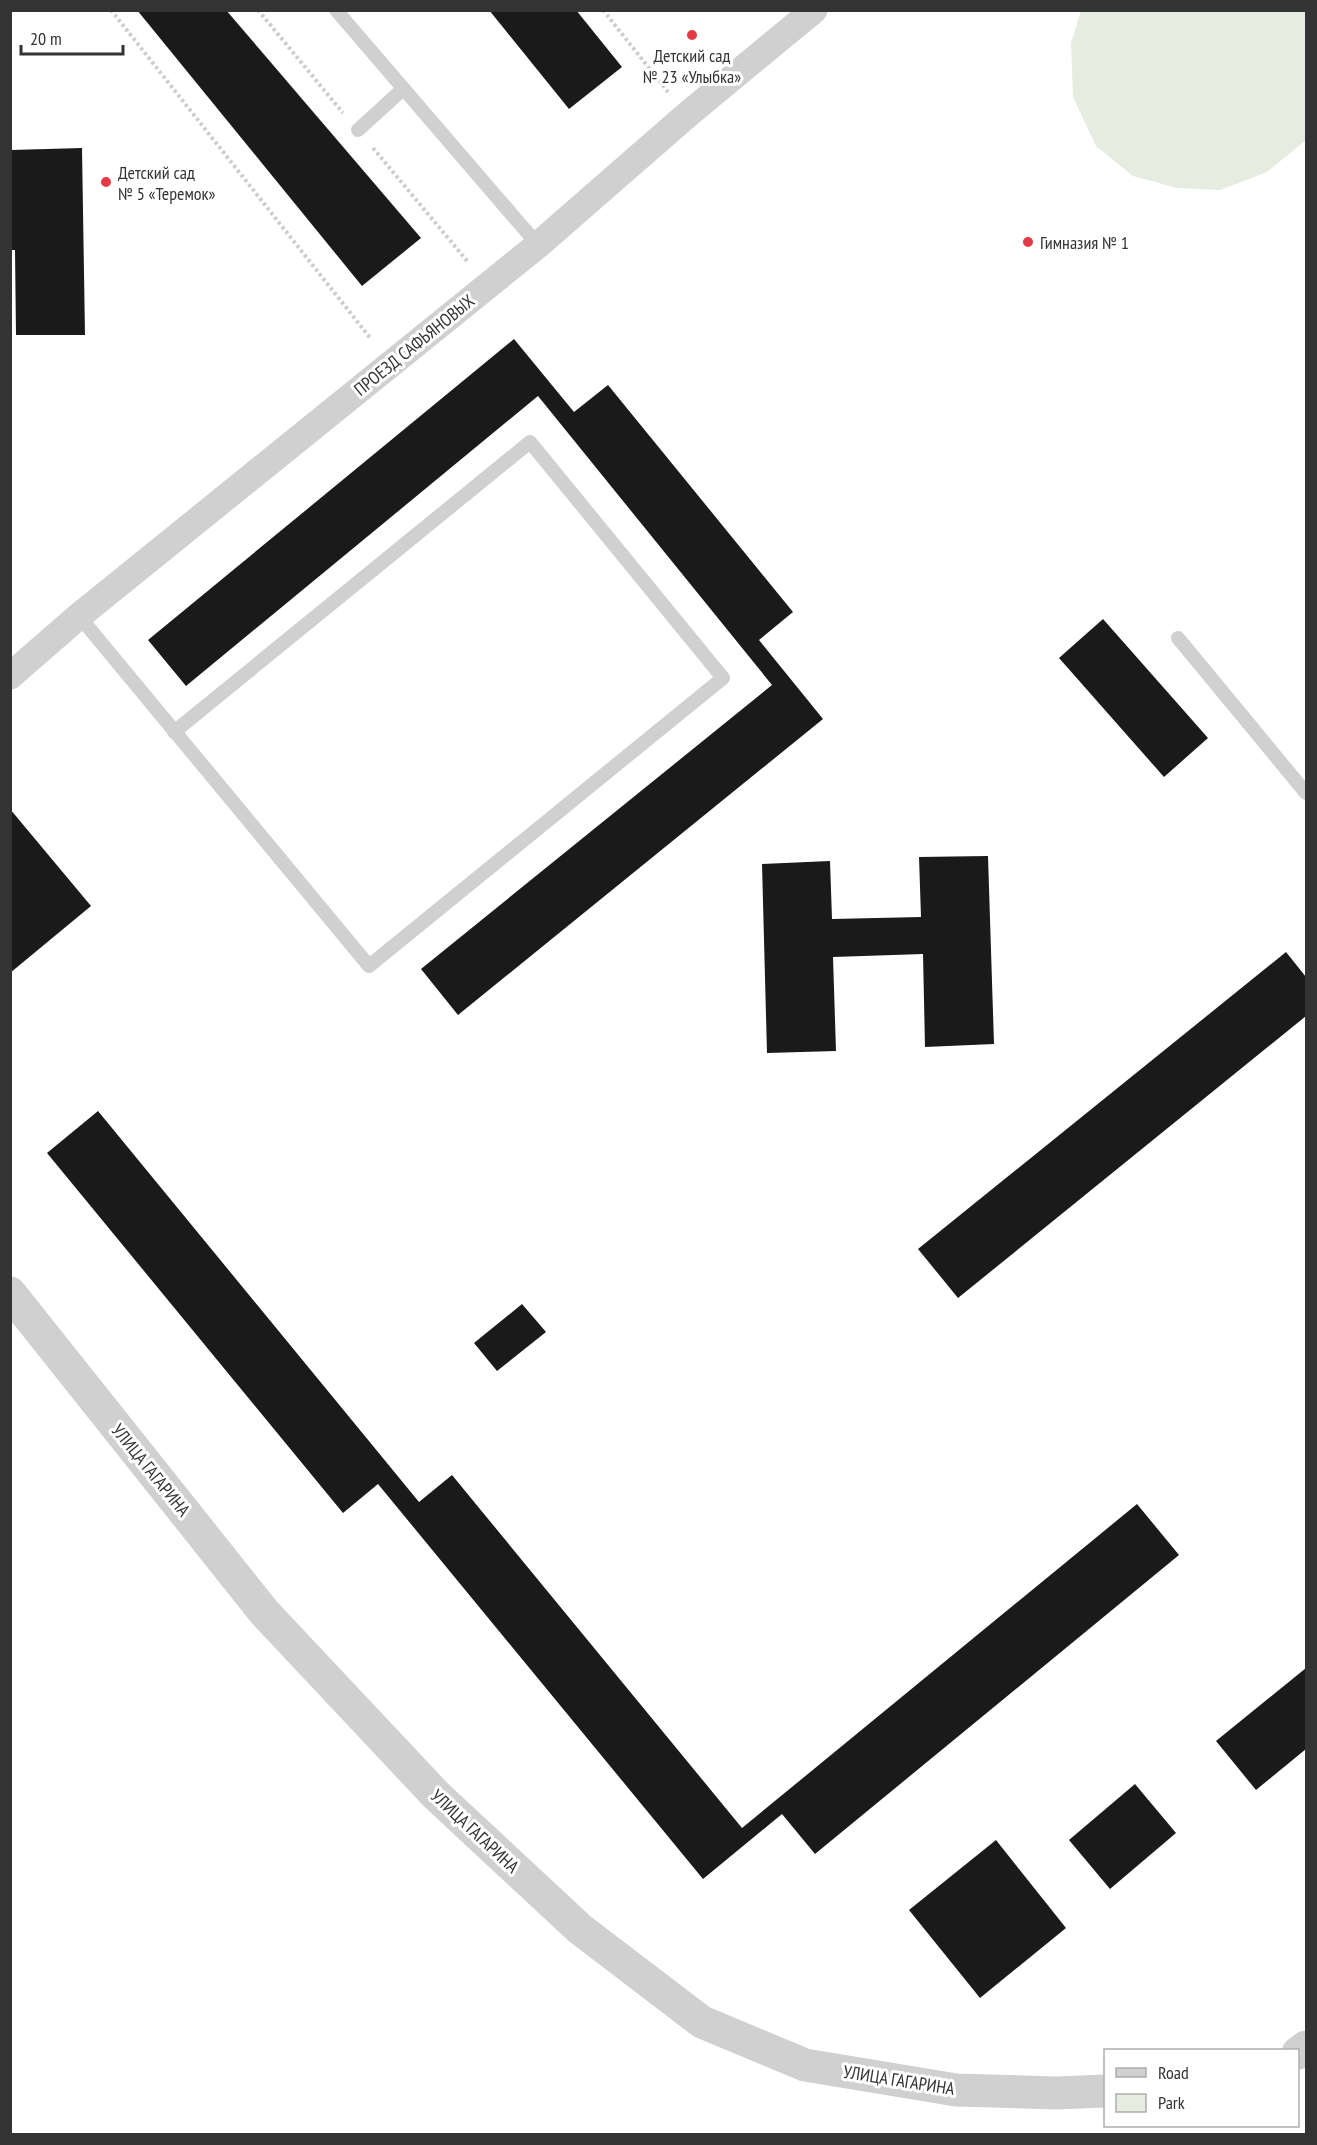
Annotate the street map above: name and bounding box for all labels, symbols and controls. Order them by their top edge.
scale bar [21,18,123,56]
text: 20 m [30,27,62,50]
marker: Детский сад № 23 «Улыбка» [685,28,699,42]
place label: Детский сад № 23 «Улыбка» [643,44,741,88]
place label: Детский сад № 5 «Теремок» [118,161,216,205]
marker: Детский сад № 5 «Теремок» [99,175,113,189]
place label: Гимназия № 1 [1040,231,1129,254]
marker: Гимназия № 1 [1021,235,1035,249]
street label: ПРОЕЗД САФЬЯНОВЫХ [349,289,479,401]
street label: УЛИЦА ГАГАРИНА [107,1419,196,1521]
street label: УЛИЦА ГАГАРИНА [426,1784,524,1878]
legend [1104,2049,1299,2127]
street label: УЛИЦА ГАГАРИНА [842,2060,957,2100]
text: Road [1158,2061,1189,2084]
text: Park [1158,2091,1185,2114]

